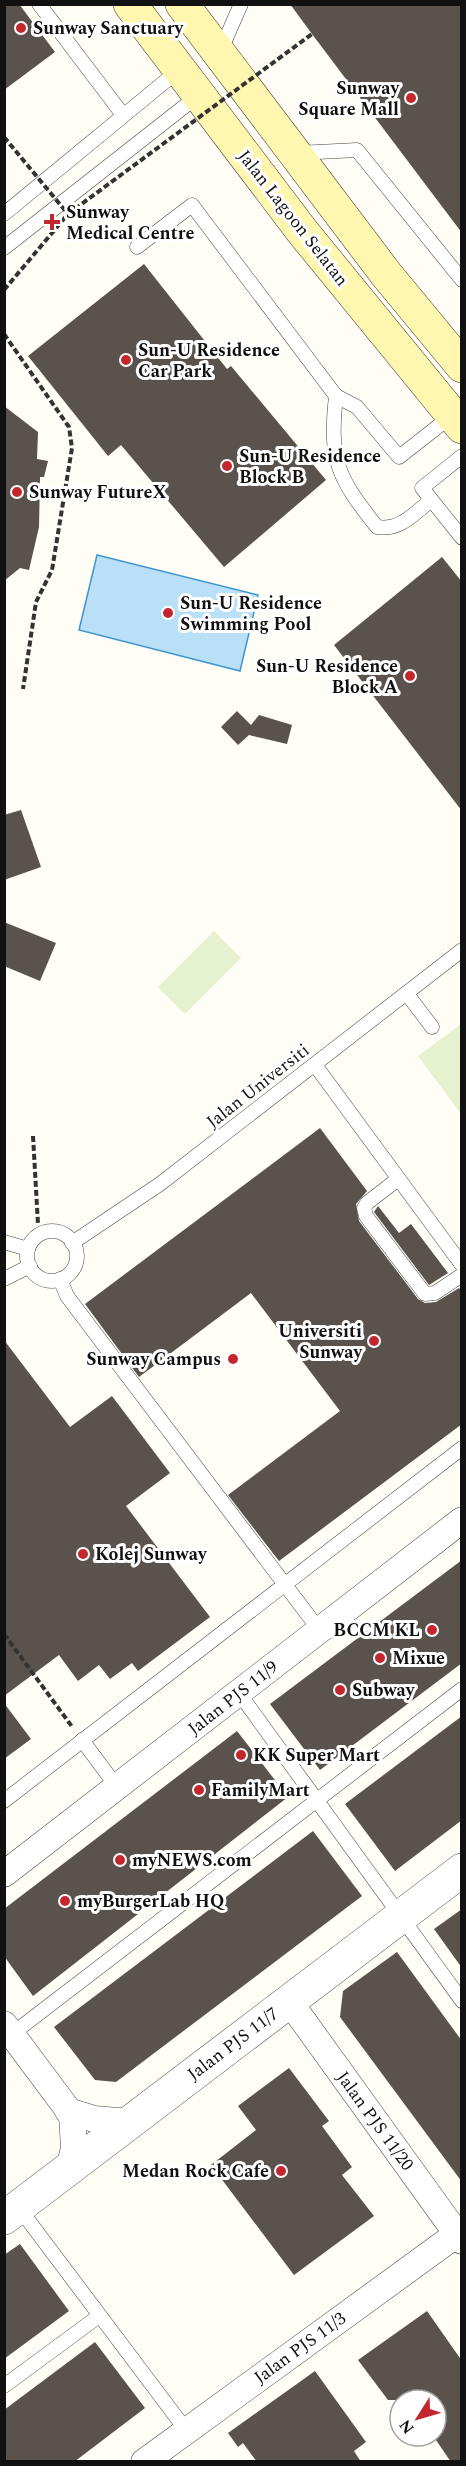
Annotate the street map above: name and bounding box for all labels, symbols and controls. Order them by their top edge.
place label: Sunway Sanctuary [33,15,185,42]
marker: Sunway Sanctuary [14,21,28,35]
place label: Sunway Square Mall [298,75,400,123]
marker: Sunway Square Mall [404,91,418,105]
street label: Jalan Lagoon Selatan [231,144,355,292]
place label: Sunway Medical Centre [66,199,194,247]
marker: Sunway Medical Centre [43,213,61,231]
place label: Sun-U Residence Car Park [138,337,280,385]
marker: Sun-U Residence Car Park [119,353,133,367]
place label: Sun-U Residence Block B [239,443,381,491]
marker: Sun-U Residence Block B [220,459,234,473]
place label: Sunway FutureX [29,479,166,506]
marker: Sunway FutureX [10,485,24,499]
place label: Sun-U Residence Swimming Pool [180,590,322,638]
marker: Sun-U Residence Swimming Pool [161,606,175,620]
place label: Sun-U Residence Block A [256,653,398,701]
marker: Sun-U Residence Block A [403,669,417,683]
street label: Jalan Universiti [201,1037,315,1135]
place label: Universiti Sunway [278,1318,363,1366]
marker: Universiti Sunway [367,1334,381,1348]
place label: Sunway Campus [86,1346,221,1373]
marker: Sunway Campus [226,1352,240,1366]
place label: Kolej Sunway [95,1541,208,1568]
marker: Kolej Sunway [76,1547,90,1561]
place label: BCCM KL [333,1617,420,1644]
marker: BCCM KL [425,1623,439,1637]
place label: Mixue [392,1645,445,1672]
marker: Mixue [373,1651,387,1665]
street label: Jalan PJS 11/9 [182,1654,284,1742]
place label: Subway [352,1677,416,1704]
marker: Subway [333,1683,347,1697]
place label: KK Super Mart [253,1742,380,1769]
marker: KK Super Mart [234,1748,248,1762]
place label: FamilyMart [211,1777,310,1804]
marker: FamilyMart [192,1783,206,1797]
place label: myNEWS.com [132,1847,252,1874]
marker: myNEWS.com [113,1853,127,1867]
place label: myBurgerLab HQ [77,1888,225,1915]
marker: myBurgerLab HQ [58,1894,72,1908]
street label: Jalan PJS 11/7 [182,2001,284,2087]
street label: Jalan PJS 11/20 [330,2066,420,2176]
place label: Medan Rock Cafe [122,2158,269,2185]
marker: Medan Rock Cafe [274,2164,288,2178]
street label: Jalan PJS 11/3 [248,2305,352,2391]
north arrow [388,2388,448,2448]
text: N [393,2414,420,2439]

